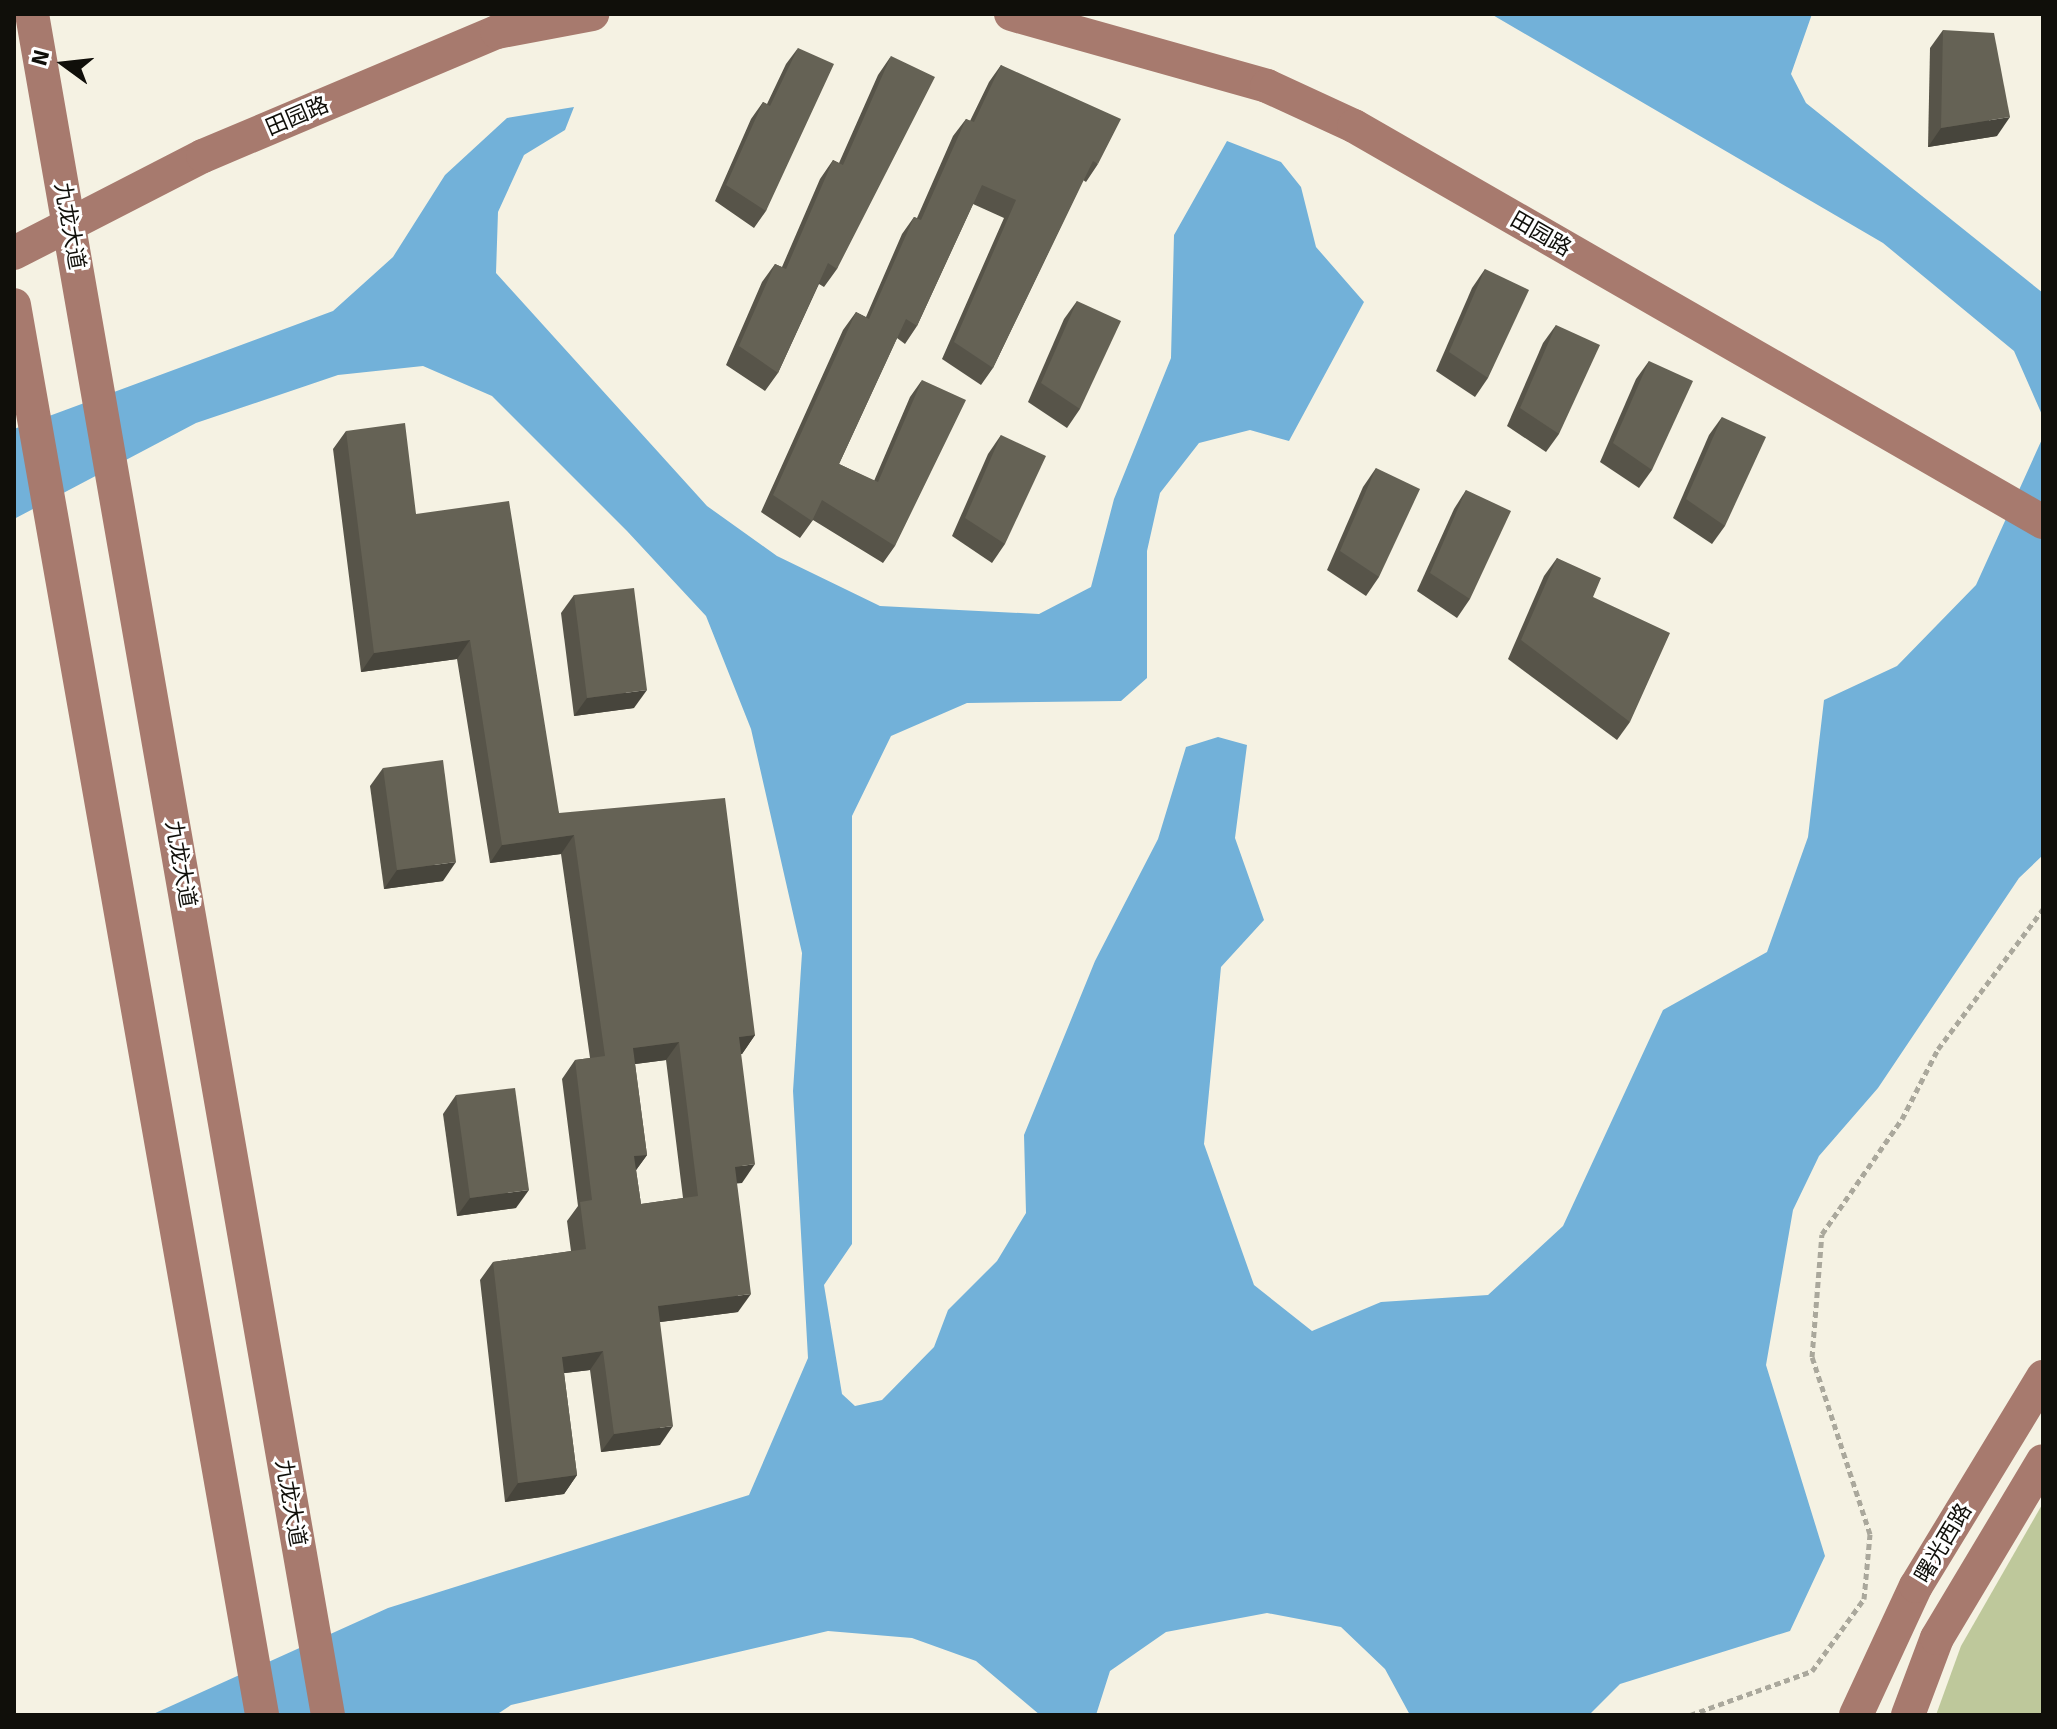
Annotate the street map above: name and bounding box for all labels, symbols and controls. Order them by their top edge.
north arrow [24,24,104,104]
text: N [25,47,55,69]
street label: 田园路 [261,91,333,141]
street label: 九龙大道 [49,180,91,272]
street label: 田园路 [1506,206,1576,262]
street label: 九龙大道 [160,818,202,910]
street label: 九龙大道 [270,1457,312,1549]
street label: 曙光西路 [1909,1498,1977,1588]

